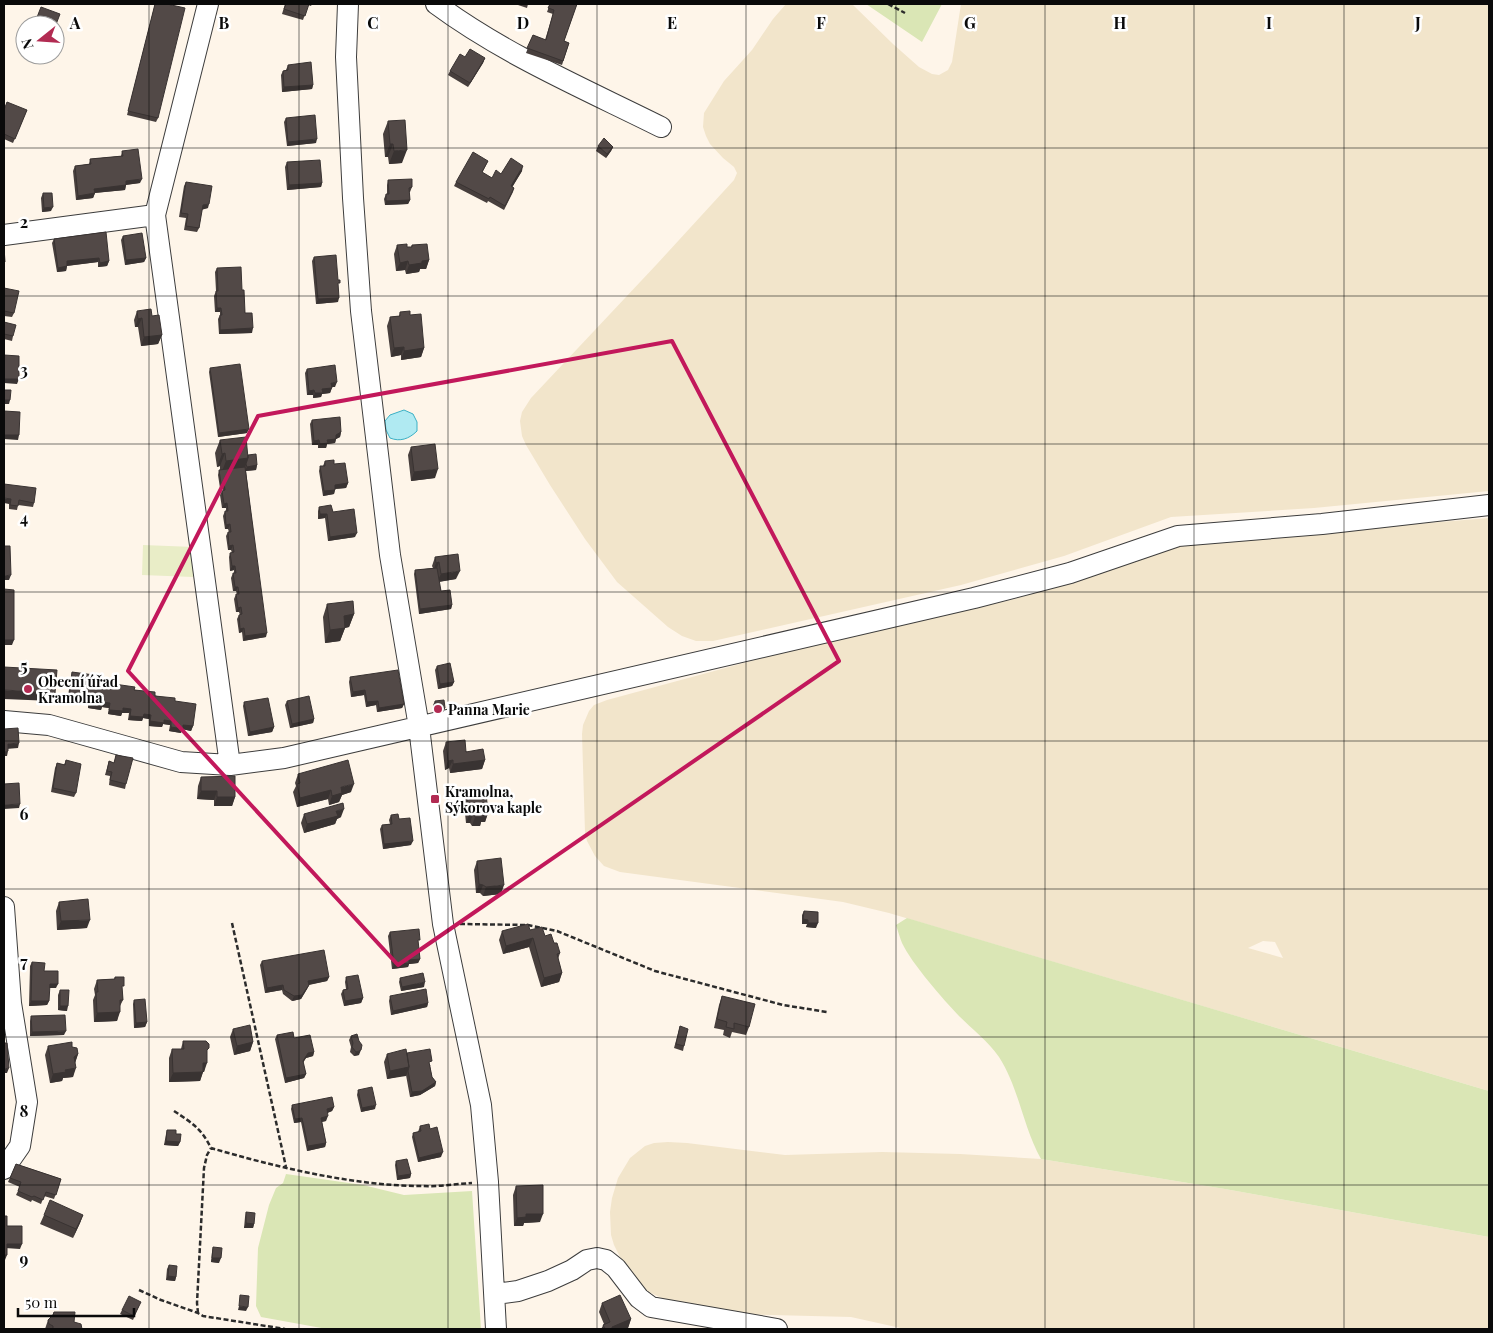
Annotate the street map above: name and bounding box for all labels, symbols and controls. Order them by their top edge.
text: A [69,12,81,33]
text: B [219,12,230,33]
text: C [367,12,379,33]
text: D [517,12,529,33]
text: E [667,12,677,33]
text: F [816,12,826,33]
text: G [964,12,976,33]
text: H [1114,12,1127,33]
text: I [1266,12,1272,33]
text: J [1414,12,1421,33]
north arrow [15,15,65,65]
text: N [17,36,38,52]
text: 2 [20,211,28,232]
text: 3 [20,359,28,380]
text: 4 [20,507,28,528]
text: 5 [20,655,28,676]
place label: Obecní úřad Kramolna [38,672,119,707]
marker: Obecní úřad Kramolna [22,683,34,695]
place label: Panna Marie [448,700,530,719]
marker: Panna Marie [432,703,444,715]
place label: Kramolna, Sýkorova kaple [445,782,542,817]
marker: Kramolna, Sýkorova kaple [429,793,441,805]
text: 6 [20,803,29,824]
text: 7 [20,951,28,972]
text: 8 [20,1100,29,1121]
text: 9 [20,1248,29,1269]
scale bar [18,1286,134,1318]
text: 50 m [25,1292,58,1312]

